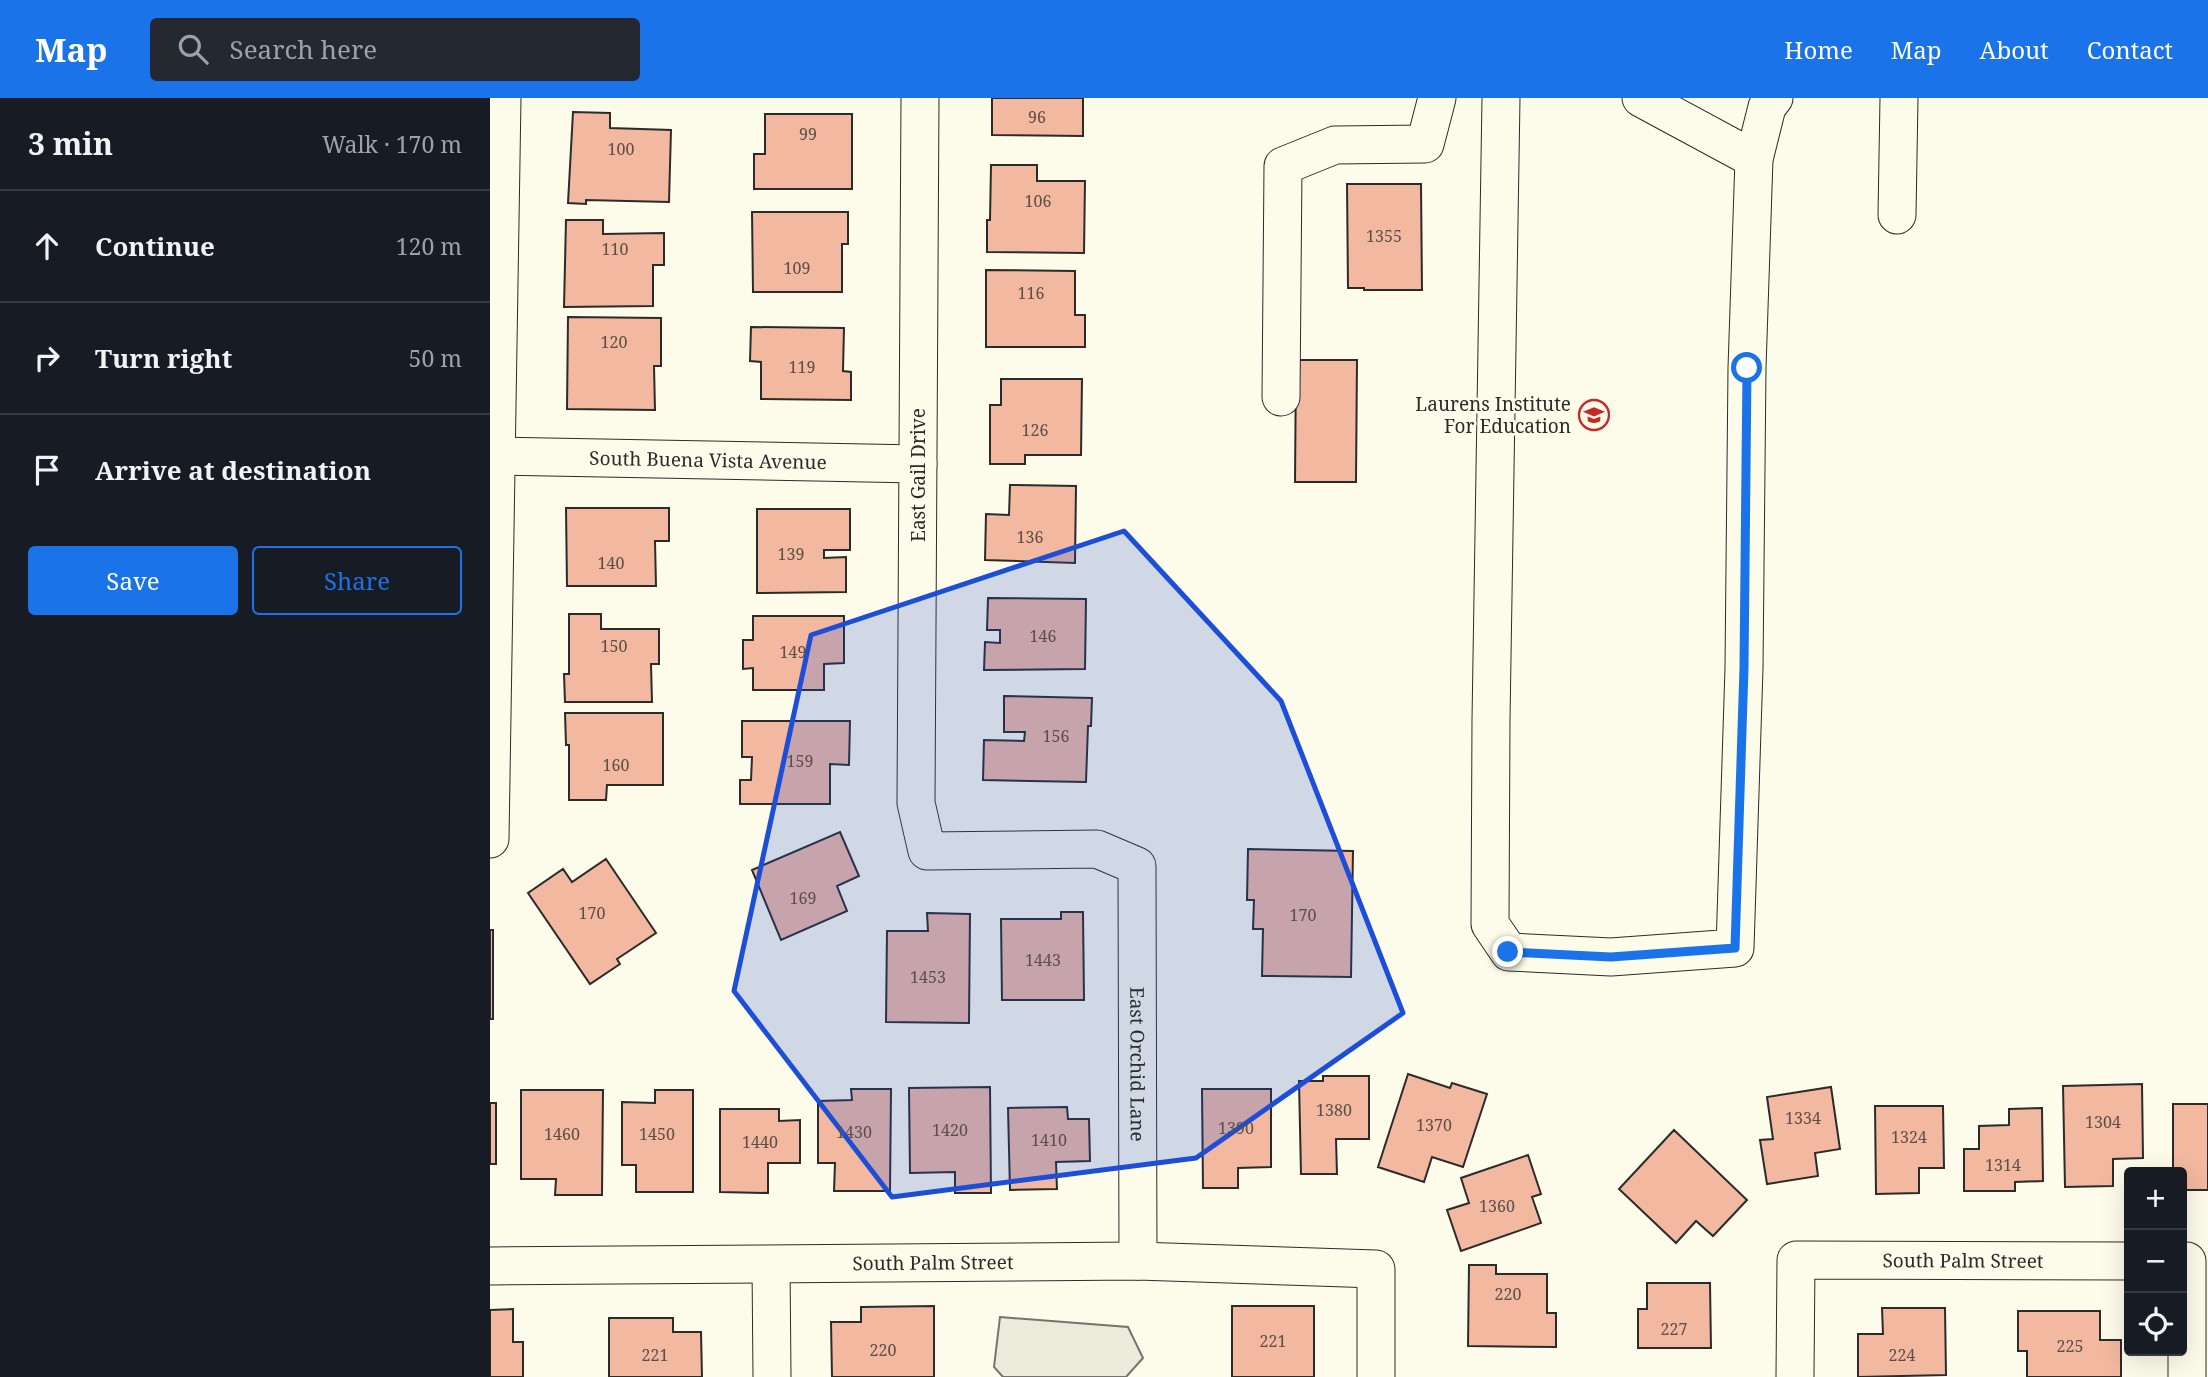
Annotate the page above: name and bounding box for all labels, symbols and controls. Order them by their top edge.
search box [150,18,640,81]
text: Map [35,27,108,72]
icon: search [174,30,212,68]
text: Search here [230,31,377,67]
text: Home [1784,33,1853,66]
text: Map [1891,33,1942,66]
text: About [1980,33,2049,66]
text: Contact [2087,33,2173,66]
house number: 96 [1028,106,1046,128]
text: 3 min [28,123,113,164]
house number: 99 [799,123,817,145]
text: Walk · 170 m [322,128,462,160]
house number: 100 [608,138,634,160]
house number: 106 [1025,190,1051,212]
house number: 1355 [1366,225,1402,247]
icon: ahead [28,227,66,265]
text: Continue [95,228,215,264]
text: 120 m [396,230,462,262]
house number: 110 [602,238,628,260]
house number: 109 [784,257,810,279]
house number: 116 [1018,282,1044,304]
house number: 120 [601,331,627,353]
icon: right [28,339,66,377]
text: Turn right [95,340,232,376]
text: 50 m [409,342,462,374]
route start [1731,352,1762,383]
house number: 119 [789,356,815,378]
place label: Laurens Institute For Education [1415,391,1571,439]
school or university icon: Laurens Institute For Education [1577,398,1611,432]
street label: East Gail Drive [905,408,931,542]
house number: 126 [1022,419,1048,441]
street label: South Buena Vista Avenue [589,445,827,475]
icon: arrive [28,451,66,489]
text: Arrive at destination [95,452,371,488]
house number: 136 [1017,526,1043,548]
house number: 139 [778,543,804,565]
button: Save [28,546,238,615]
button: Share [252,546,462,615]
house number: 140 [598,552,624,574]
house number: 146 [1030,625,1056,647]
house number: 150 [601,635,627,657]
house number: 149 [780,641,806,663]
house number: 156 [1043,725,1069,747]
house number: 159 [787,750,813,772]
house number: 160 [603,754,629,776]
house number: 169 [790,887,816,909]
house number: 170 [579,902,605,924]
house number: 170 [1290,904,1316,926]
route end [1492,936,1523,967]
house number: 1443 [1025,949,1061,971]
house number: 1453 [910,966,946,988]
street label: East Orchid Lane [1124,987,1151,1142]
house number: 1380 [1316,1099,1352,1121]
house number: 1334 [1785,1107,1821,1129]
house number: 1304 [2085,1111,2121,1133]
house number: 1370 [1416,1114,1452,1136]
house number: 1390 [1218,1117,1254,1139]
house number: 1420 [932,1119,968,1141]
house number: 1430 [836,1121,872,1143]
house number: 1460 [544,1123,580,1145]
house number: 1450 [639,1123,675,1145]
house number: 1324 [1891,1126,1927,1148]
house number: 1410 [1031,1129,1067,1151]
house number: 1440 [742,1131,778,1153]
house number: 1314 [1985,1154,2021,1176]
map controls [2124,1167,2187,1356]
button: + [2124,1167,2187,1230]
house number: 1360 [1479,1195,1515,1217]
button: − [2124,1230,2187,1293]
street label: South Palm Street [1882,1247,2044,1274]
street label: South Palm Street [852,1249,1014,1276]
house number: 220 [1495,1283,1521,1305]
button: locate [2124,1293,2187,1356]
house number: 227 [1661,1318,1687,1340]
house number: 221 [1260,1330,1286,1352]
house number: 225 [2057,1335,2083,1357]
house number: 220 [870,1339,896,1361]
house number: 221 [642,1344,668,1366]
house number: 224 [1889,1344,1915,1366]

